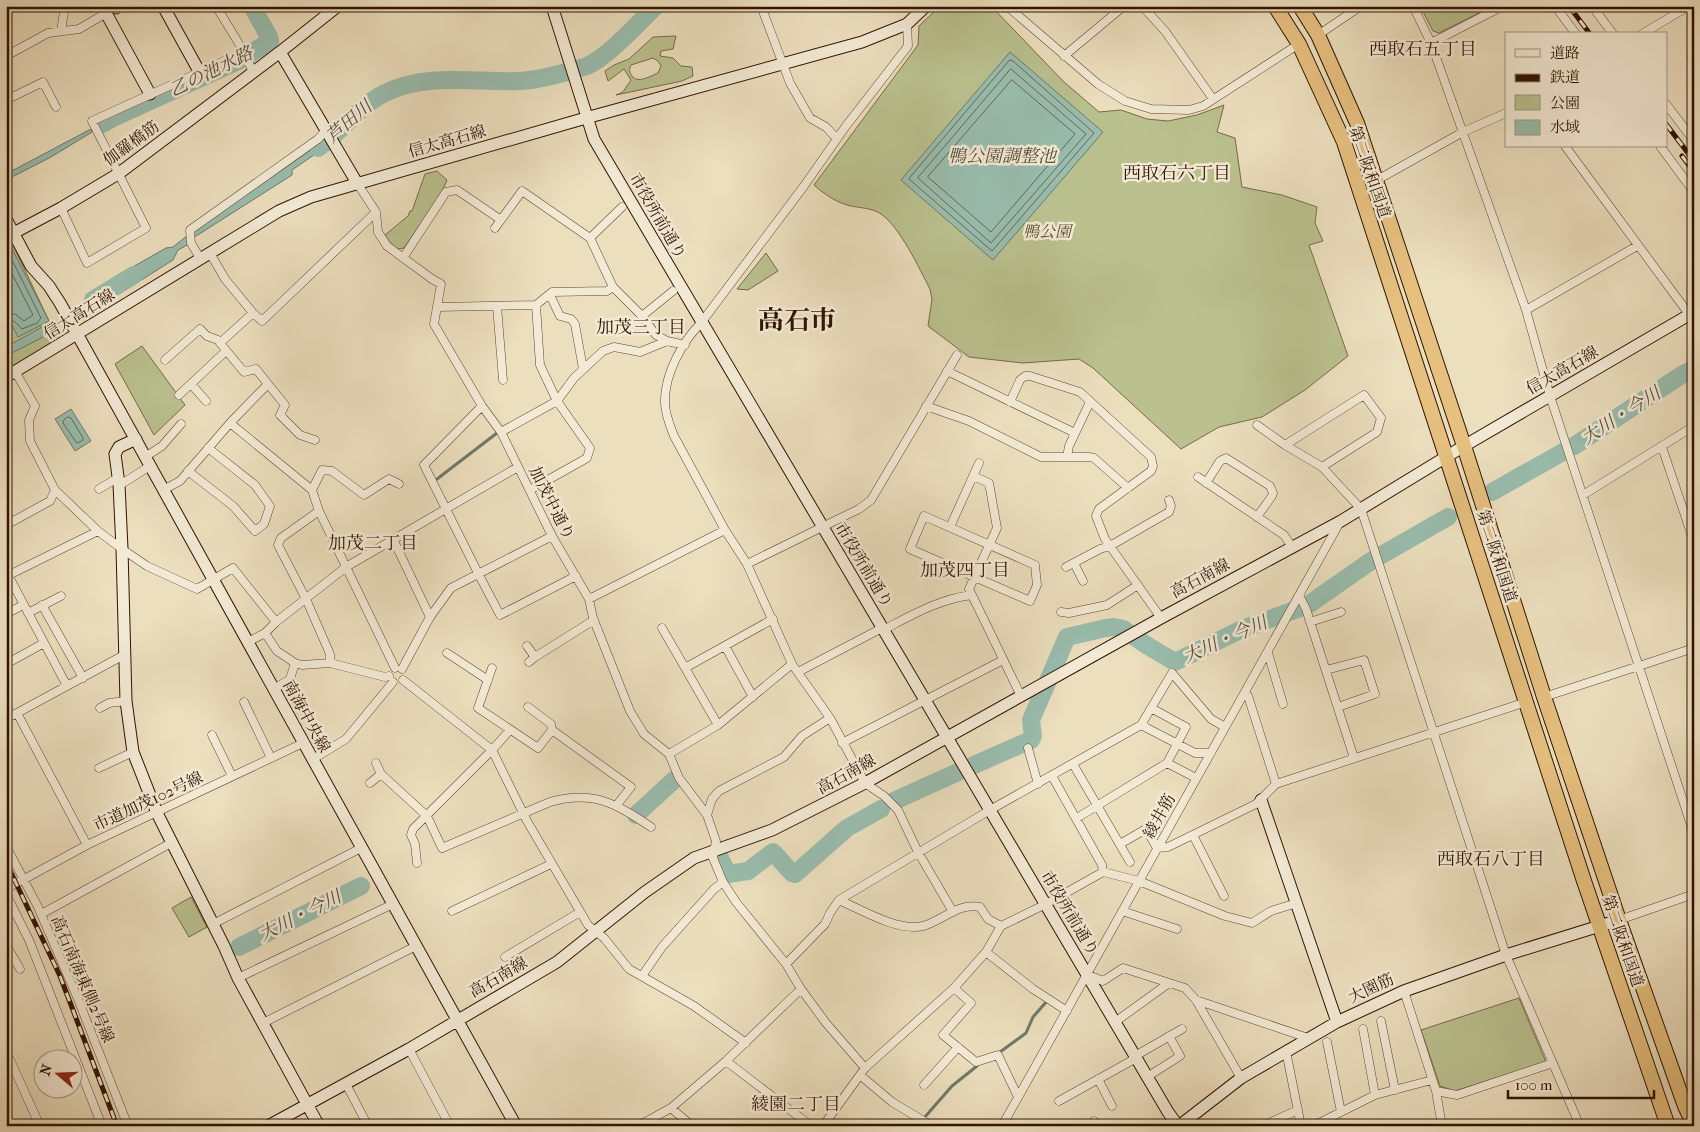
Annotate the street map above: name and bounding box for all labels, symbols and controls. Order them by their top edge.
legend [1505,32,1668,148]
district label: 西取石五丁目 [1369,39,1477,60]
water label: 乙の池水路 [166,42,258,101]
text: 道路 [1550,44,1580,62]
text: 鉄道 [1550,68,1580,86]
text: 公園 [1550,94,1580,112]
water label: 芦田川 [322,95,378,148]
street label: 伽羅橋筋 [100,117,162,169]
text: 水域 [1550,118,1580,136]
street label: 信太高石線 [406,121,488,161]
street label: 第二阪和国道 [1345,124,1395,220]
water label: 鴨公園調整池 [948,146,1058,167]
district label: 西取石六丁目 [1123,163,1231,184]
street label: 市役所前通り [626,170,690,262]
park label: 鴨公園 [1023,222,1074,241]
street label: 信太高石線 [40,285,118,343]
district label: 高石市 [758,305,836,336]
district label: 加茂三丁目 [596,317,686,338]
street label: 信太高石線 [1523,342,1601,398]
water label: 大川・今川 [1578,382,1666,449]
street label: 加茂中通り [525,463,579,543]
street label: 第二阪和国道 [1473,507,1521,605]
street label: 市役所前通り [831,519,897,611]
district label: 加茂二丁目 [328,533,418,554]
street label: 高石南線 [1167,555,1233,601]
district label: 加茂四丁目 [920,560,1010,581]
water label: 大川・今川 [1180,611,1272,668]
street label: 南海中央線 [279,676,335,756]
street label: 高石南線 [813,750,879,798]
street label: 市道加茂102号線 [90,767,206,835]
street label: 綾井筋 [1139,790,1179,842]
district label: 西取石八丁目 [1437,849,1545,870]
street label: 市役所前通り [1037,867,1103,959]
water label: 大川・今川 [255,885,347,946]
street label: 第二阪和国道 [1598,893,1648,989]
street label: 高石南海東側2号線 [48,913,118,1045]
street label: 高石南線 [466,953,530,1001]
street label: 大園筋 [1345,969,1397,1007]
north arrow [32,1050,82,1100]
text: N [36,1062,56,1078]
scale bar [1508,1067,1654,1099]
text: 100 m [1515,1076,1553,1094]
district label: 綾園二丁目 [751,1094,841,1115]

